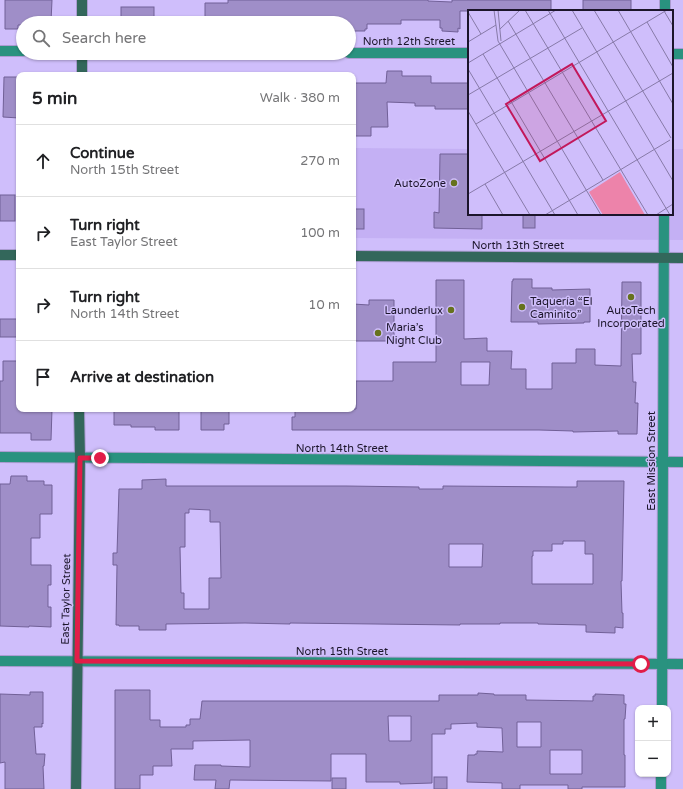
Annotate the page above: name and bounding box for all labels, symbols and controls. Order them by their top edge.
inset map [468,10,673,215]
search box [16,16,356,60]
icon: search [30,27,52,49]
text: Search here [62,29,146,47]
street label: North 12th Street [363,35,455,48]
text: 5 min [32,88,77,109]
text: Walk · 380 m [260,90,340,106]
text: Continue [70,144,134,162]
icon: ahead [32,150,54,172]
text: 270 m [300,153,340,169]
text: North 15th Street [70,162,179,178]
place label: AutoZone [394,177,446,190]
marker: AutoZone [449,178,459,188]
text: Turn right [70,216,140,234]
icon: right [32,222,54,244]
text: 100 m [300,225,340,241]
text: East Taylor Street [70,234,178,250]
street label: North 13th Street [472,239,564,252]
text: Turn right [70,288,140,306]
marker: AutoTech Incorporated [626,292,636,302]
icon: right [32,294,54,316]
place label: Taquería “El Caminito” [530,295,592,321]
text: 10 m [308,297,340,313]
marker: Taquería “El Caminito” [517,302,527,312]
place label: Launderlux [385,304,443,317]
place label: AutoTech Incorporated [597,304,665,330]
marker: Launderlux [446,305,456,315]
text: North 14th Street [70,306,179,322]
place label: Maria’s Night Club [386,321,442,347]
marker: Maria’s Night Club [373,328,383,338]
icon: arrive [32,366,54,388]
text: Arrive at destination [70,368,214,386]
street label: East Mission Street [645,411,658,511]
street label: North 14th Street [296,442,388,455]
route end [91,449,109,467]
street label: East Taylor Street [59,553,73,645]
street label: North 15th Street [296,645,388,658]
route start [632,655,650,673]
map controls [635,705,671,777]
button: + [635,705,671,741]
button: − [635,741,671,777]

